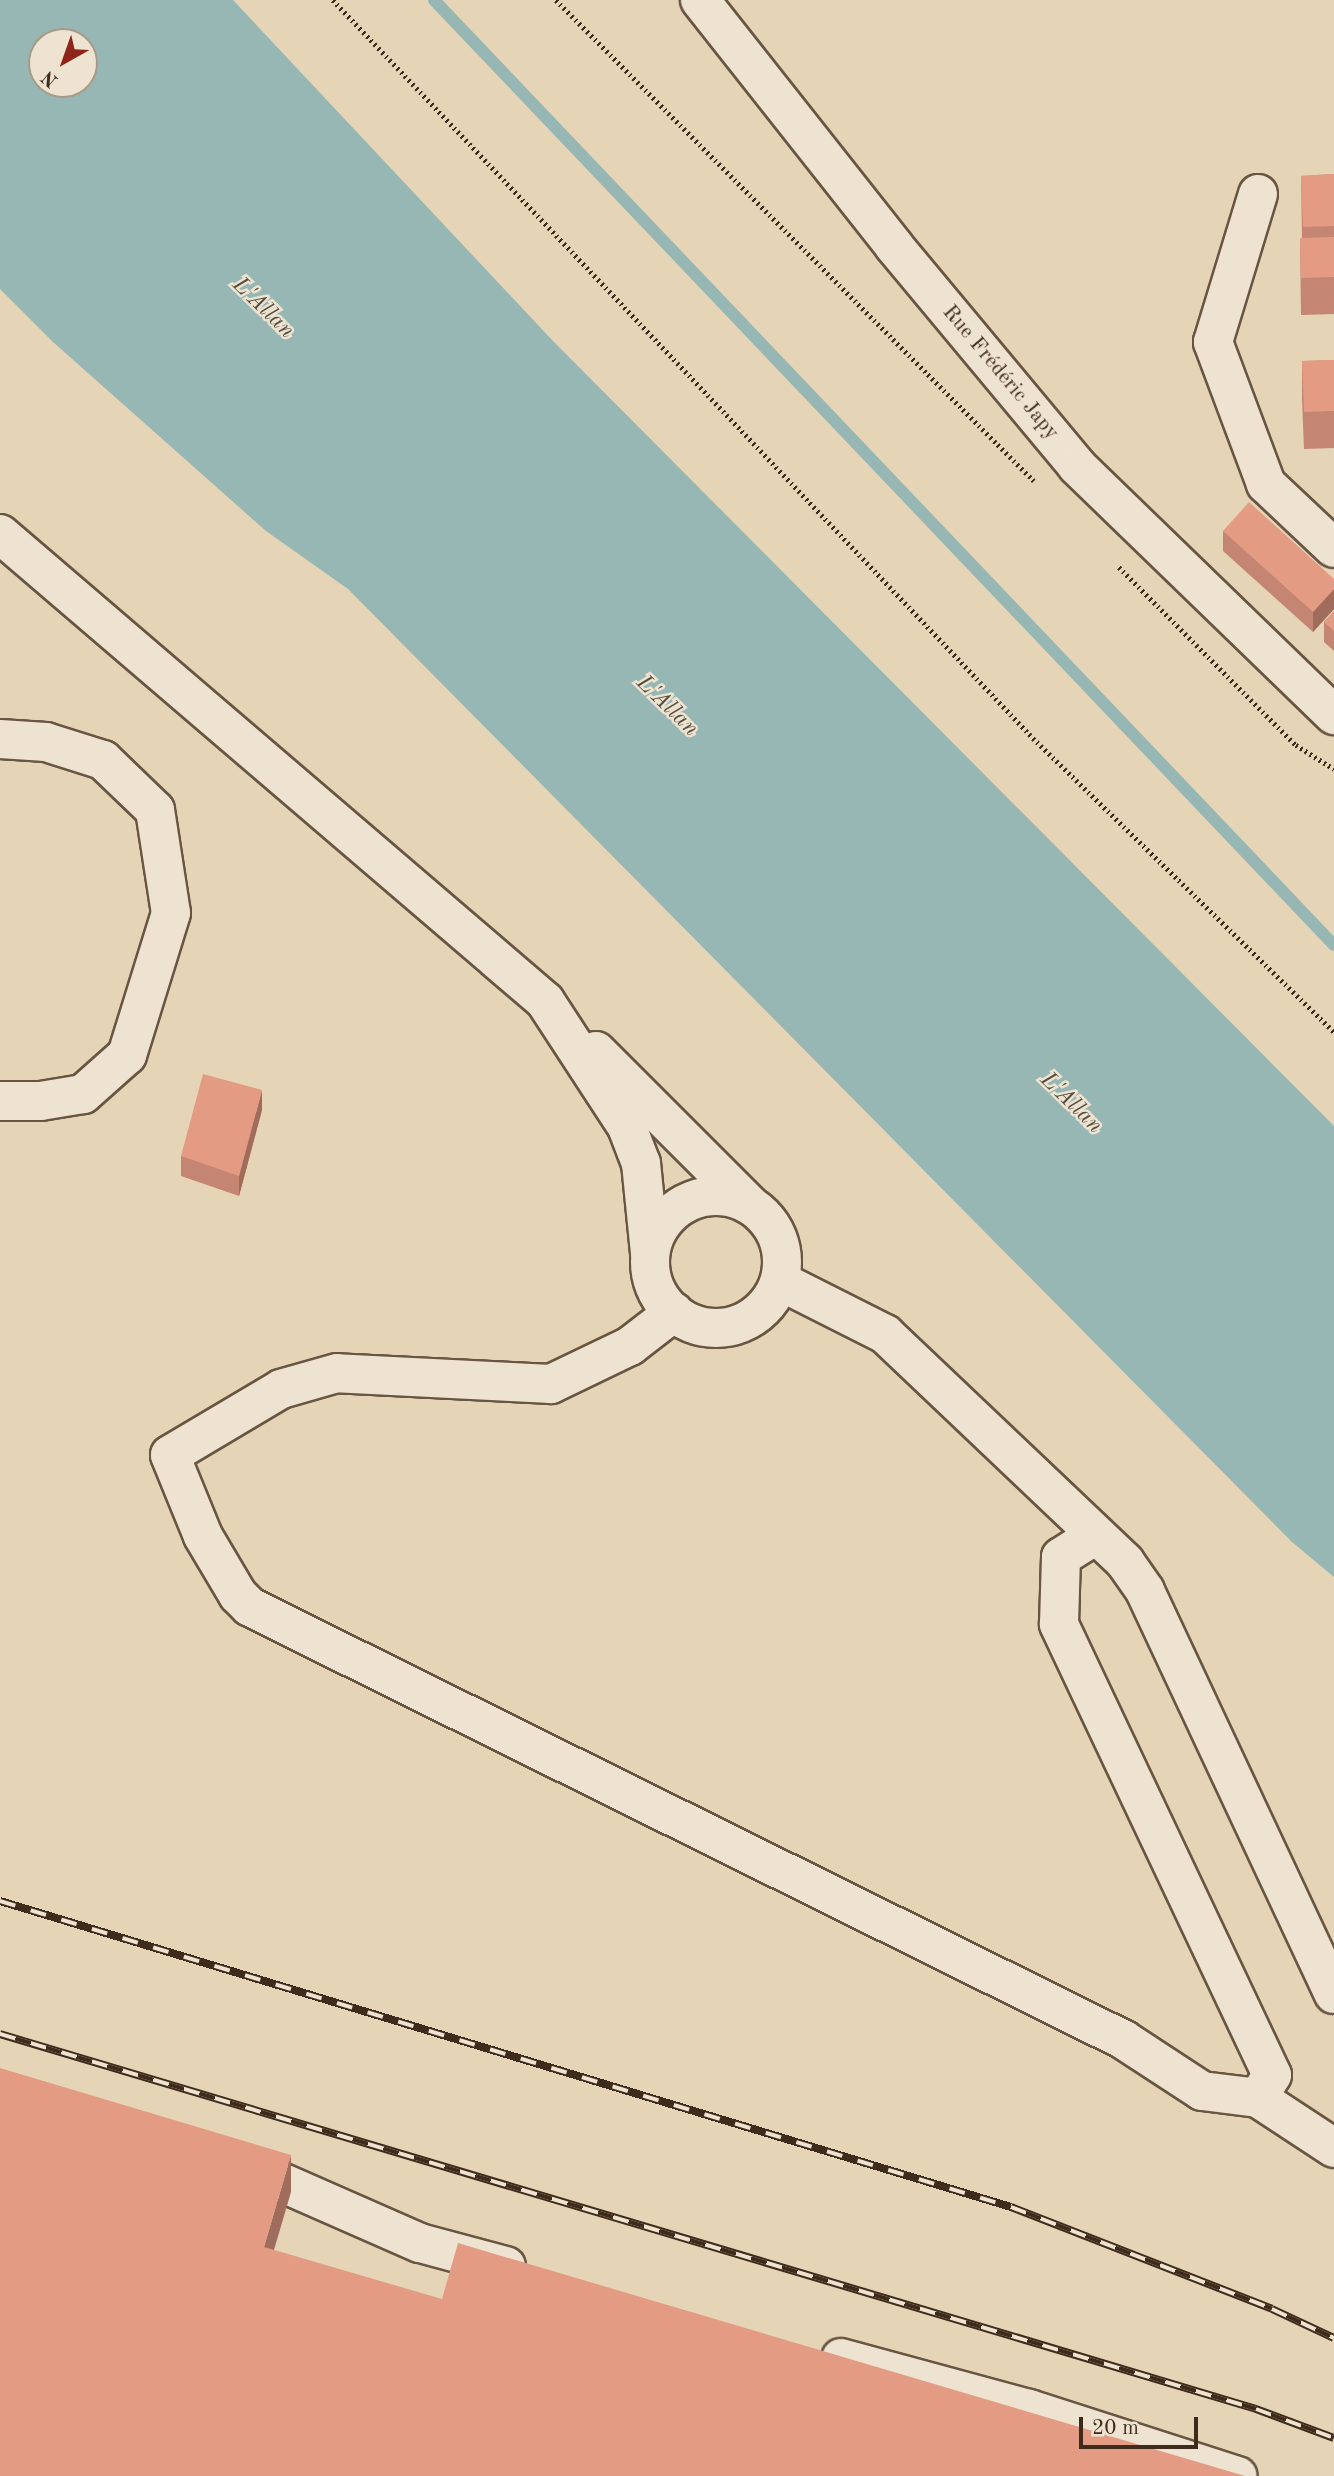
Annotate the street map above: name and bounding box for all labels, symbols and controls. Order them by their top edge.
north arrow [28,28,98,98]
text: N [39,66,62,90]
water label: L'Allan [226,271,300,345]
street label: Rue Frédéric Japy [936,301,1064,445]
water label: L'Allan [630,669,704,743]
water label: L'Allan [1034,1066,1108,1140]
scale bar [1082,2402,1201,2446]
text: 20 m [1092,2418,1139,2439]

